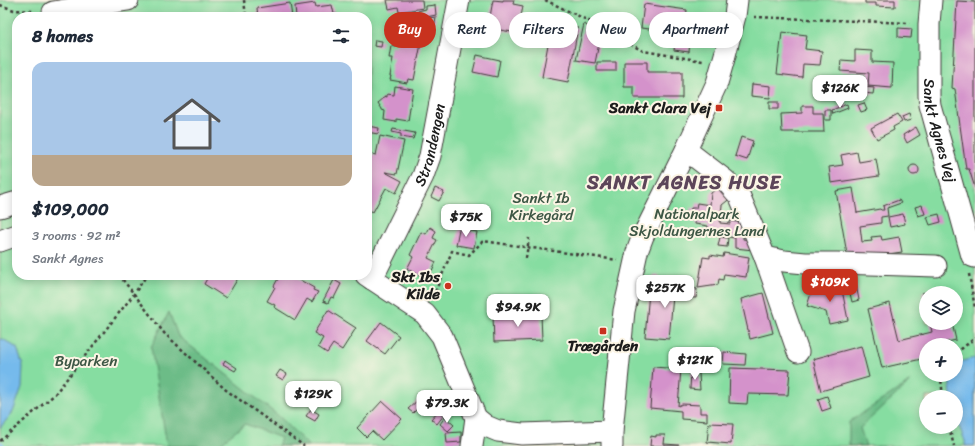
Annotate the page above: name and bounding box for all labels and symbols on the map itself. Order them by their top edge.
pin: $126K [812,75,868,109]
street label: Sankt Agnes Vej [916,79,964,186]
place label: Sankt Clara Vej [608,95,713,121]
street label: Strandengen [407,101,452,191]
marker: Sankt Clara Vej [714,103,724,113]
district label: SANKT AGNES HUSE [586,166,781,199]
park label: Sankt Ib Kirkegård [509,185,574,228]
park label: Nationalpark Skjoldungernes Land [629,201,766,244]
pin: $75K [442,204,490,238]
place label: Skt Ibs Kilde [390,264,441,307]
pin: $109K [802,269,858,303]
pin: $257K [637,275,693,309]
marker: Skt Ibs Kilde [443,281,453,291]
pin: $94.9K [485,294,551,328]
marker: Trægården [598,326,608,336]
place label: Trægården [568,333,639,359]
pin: $121K [667,347,723,381]
park label: Byparken [55,348,117,374]
pin: $129K [285,381,341,415]
pin: $79.3K [414,390,480,424]

